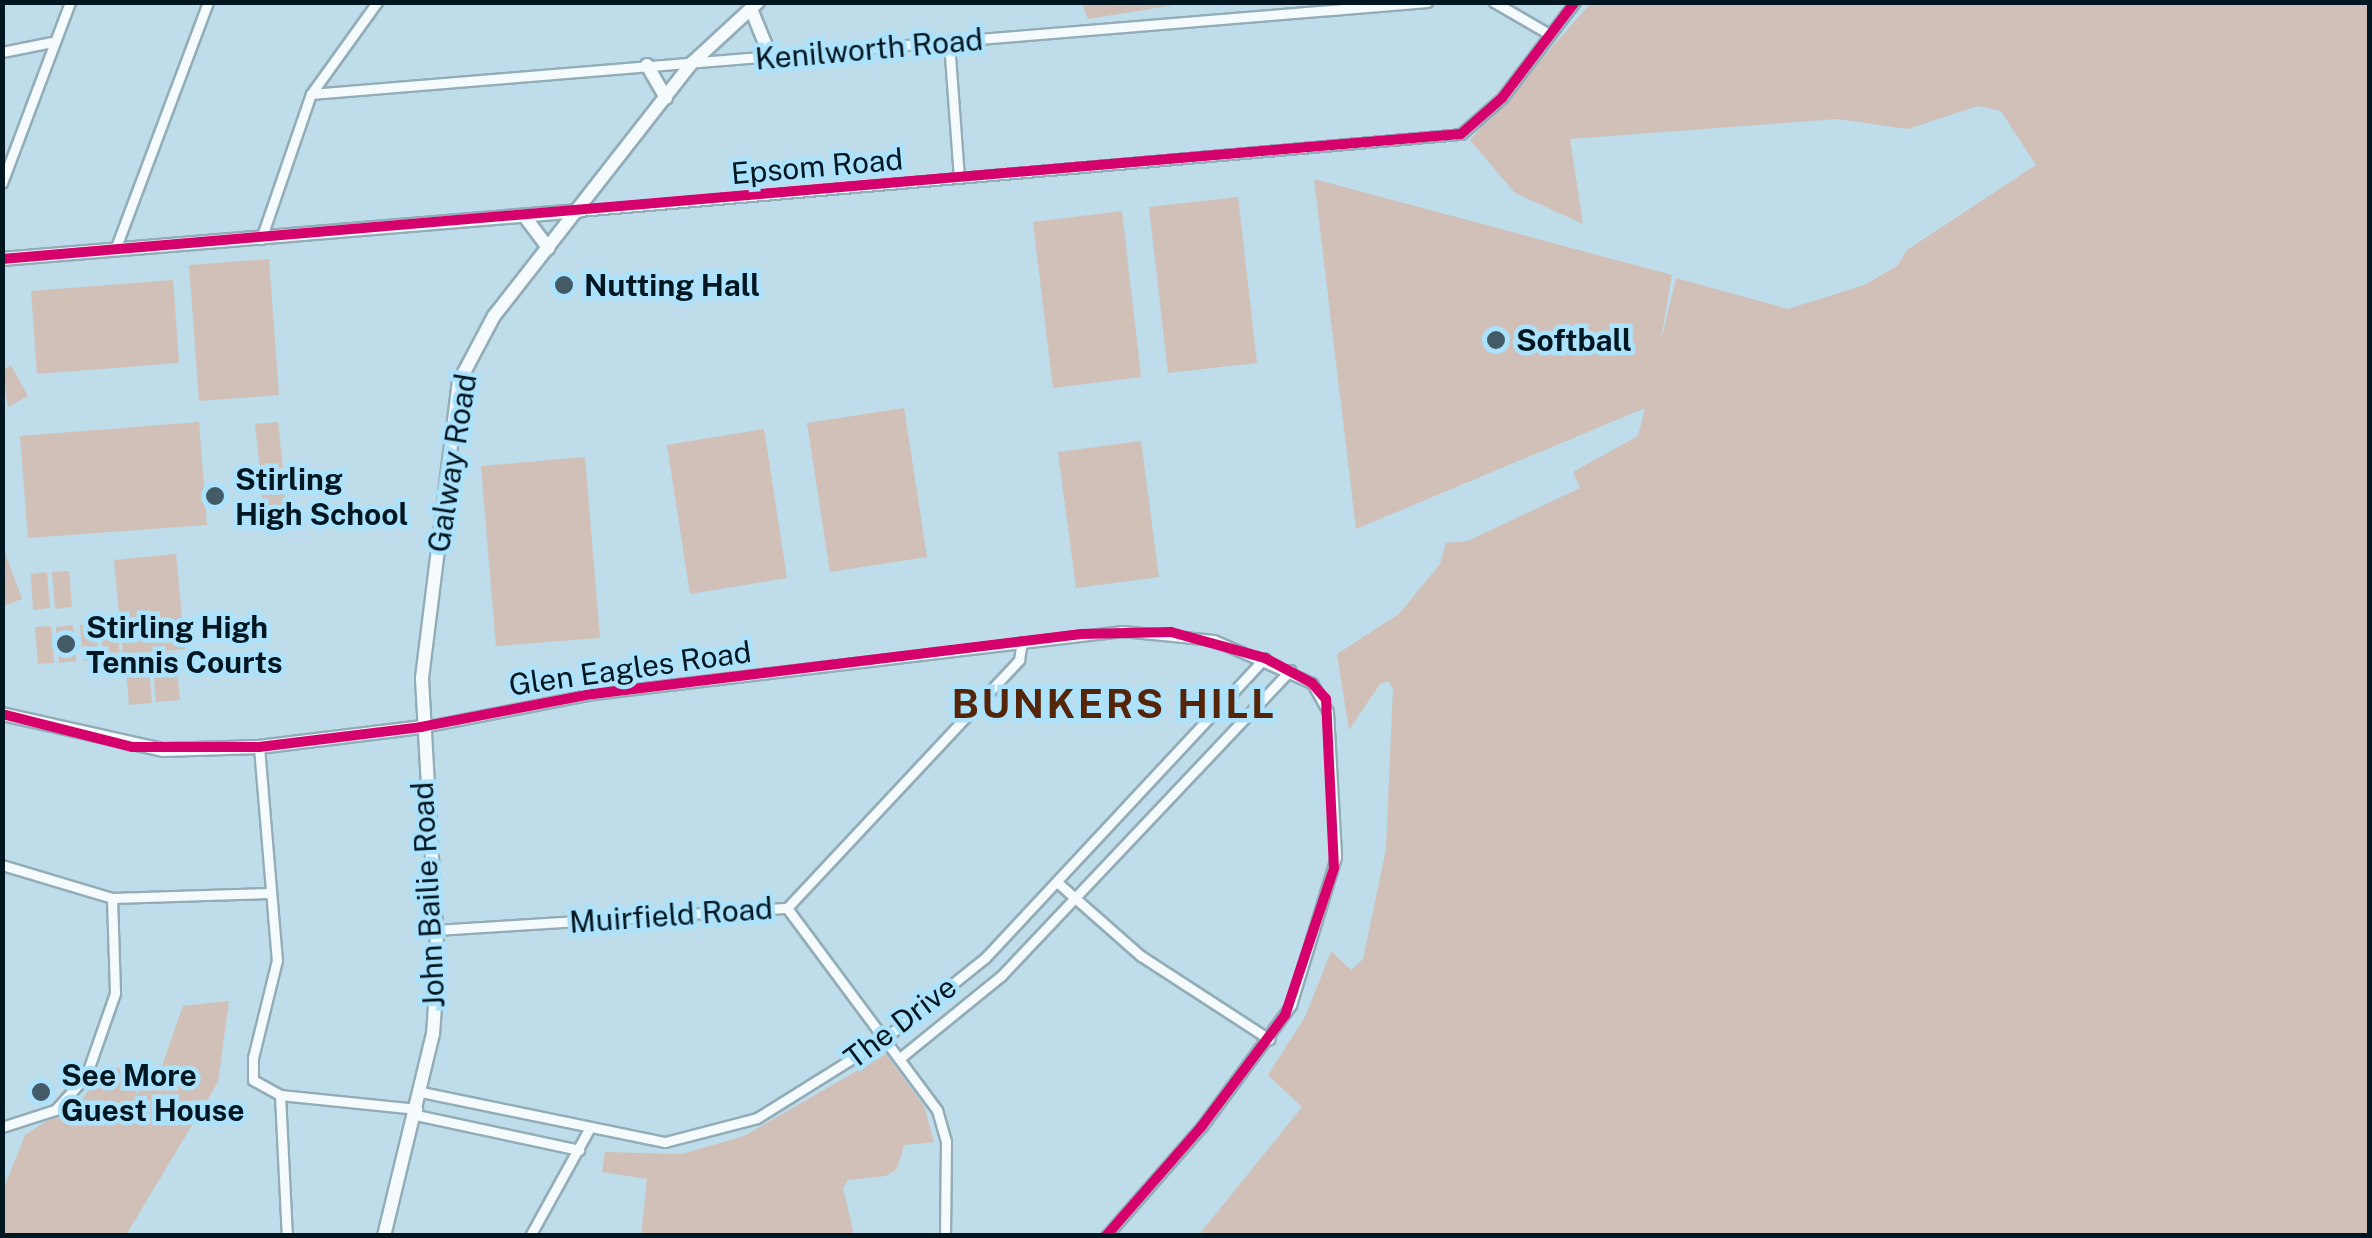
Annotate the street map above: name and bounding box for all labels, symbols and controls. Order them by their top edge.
street label: Kenilworth Road [754,21,984,77]
street label: Epsom Road [730,141,904,191]
place label: Nutting Hall [584,267,760,303]
marker: Nutting Hall [553,274,575,296]
place label: Softball [1516,322,1632,358]
marker: Softball [1485,329,1507,351]
street label: Galway Road [420,371,484,555]
place label: Stirling High School [235,461,408,532]
marker: Stirling High School [204,485,226,507]
place label: Stirling High Tennis Courts [86,609,283,680]
marker: Stirling High Tennis Courts [55,633,77,655]
street label: Glen Eagles Road [507,633,753,703]
district label: BUNKERS HILL [951,680,1277,728]
street label: John Bailie Road [404,781,452,1009]
street label: Muirfield Road [568,890,774,940]
street label: The Drive [837,968,963,1076]
place label: See More Guest House [61,1057,245,1128]
marker: See More Guest House [30,1081,52,1103]

